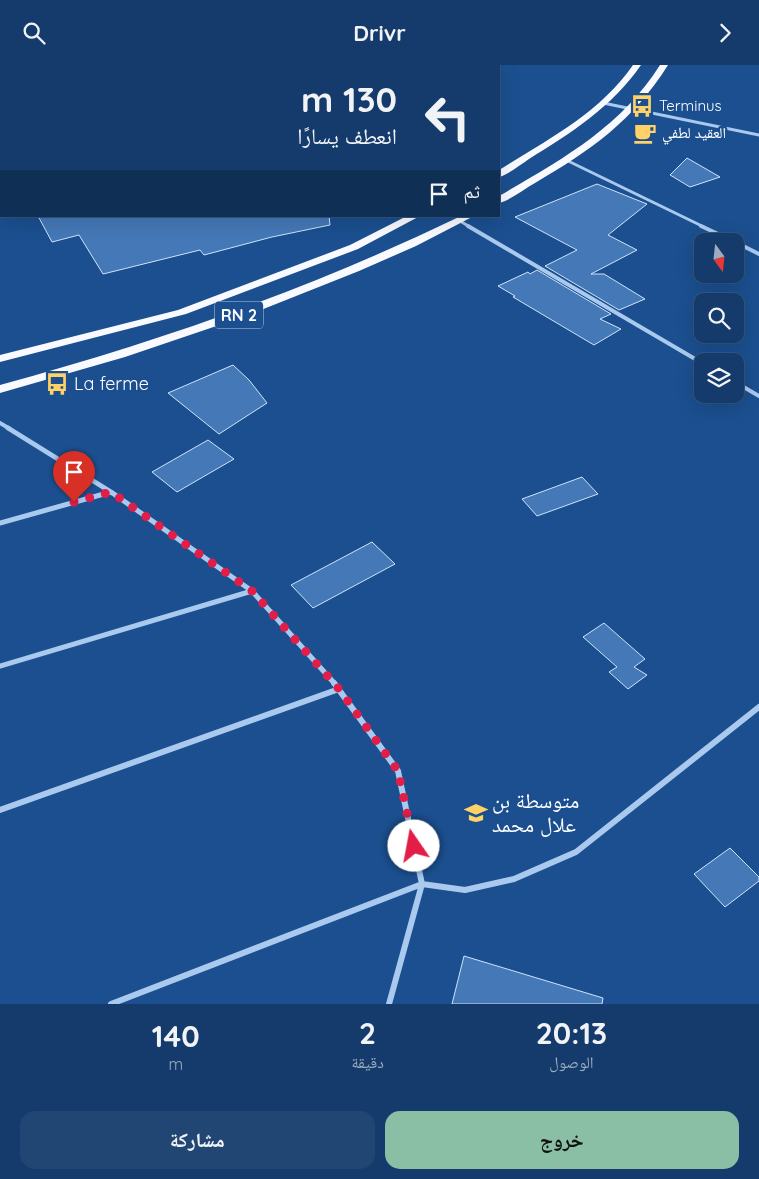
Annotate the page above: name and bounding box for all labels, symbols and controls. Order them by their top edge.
icon: search [20,19,48,47]
text: Drivr [353,19,406,47]
icon: forward [711,19,739,47]
text: 130 m [301,77,397,121]
icon: left [415,85,480,150]
bus stop icon: Terminus [629,93,655,119]
place label: Terminus [659,96,722,115]
cafe icon: العقيد لطفي [632,120,658,146]
text: انعطف يسارًا [297,122,397,150]
place label: العقيد لطفي [662,123,726,145]
text: ثم [463,179,480,203]
icon: arrive [425,180,453,208]
north arrow [694,233,744,283]
map controls [694,233,744,403]
button: search [694,293,744,343]
road number: RN 2 [215,301,263,329]
button: layers [694,353,744,403]
bus stop icon: La ferme [44,371,70,397]
place label: La ferme [74,372,149,395]
pin [53,451,95,502]
icon: arrive [60,458,88,486]
place label: متوسطة بن علال محمد [492,787,579,837]
school or university icon: متوسطة بن علال محمد [463,800,489,826]
position arrow [387,819,439,871]
text: 2 [359,1014,376,1052]
text: 20:13 [536,1014,607,1052]
text: 140 [152,1017,200,1055]
text: دقيقة [351,1052,384,1072]
text: الوصول [549,1052,594,1072]
text: m [168,1054,183,1074]
button: مشاركة [20,1111,375,1169]
button: خروج [385,1111,739,1169]

